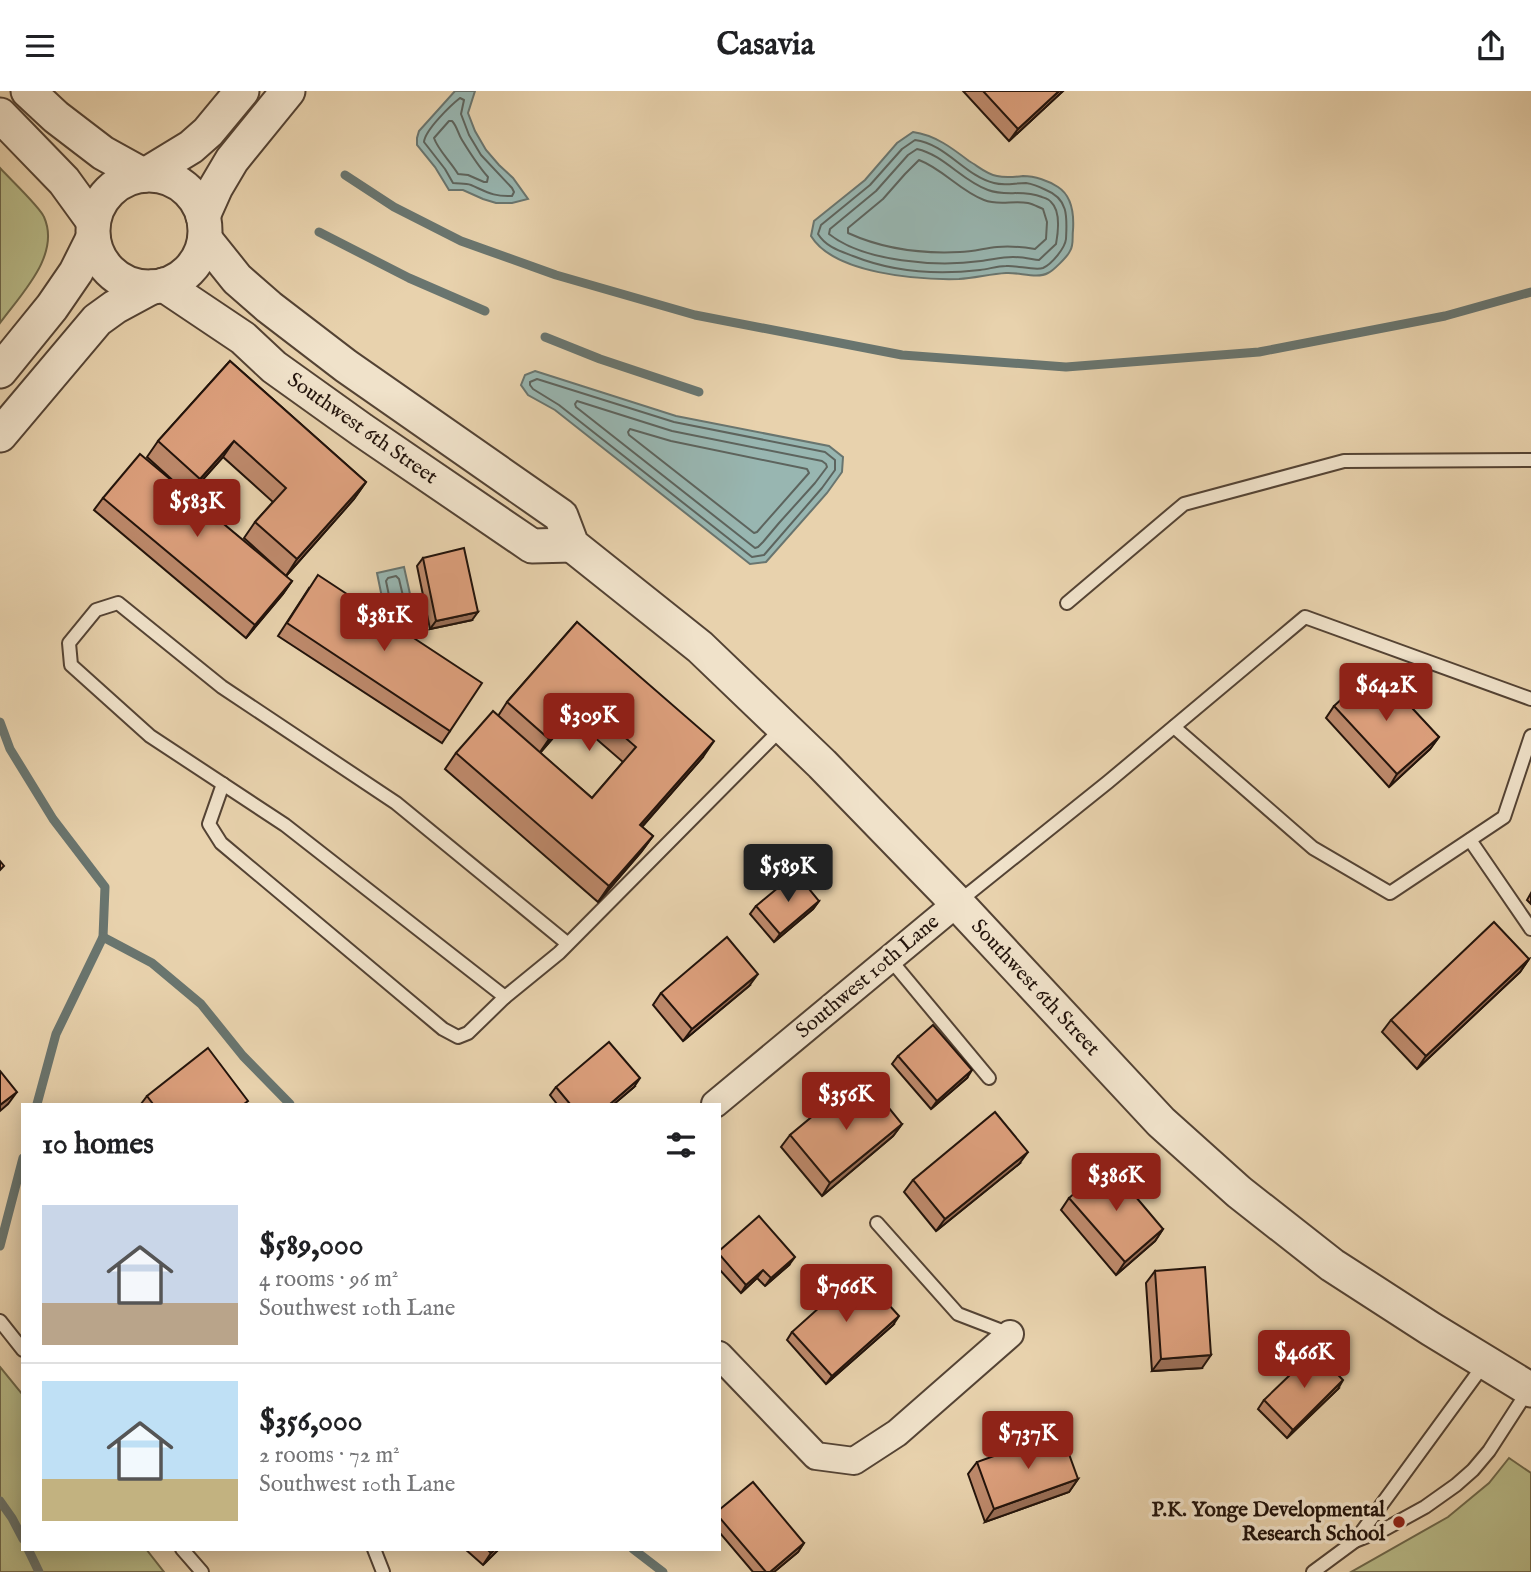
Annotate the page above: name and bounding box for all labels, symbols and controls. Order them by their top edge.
text: Casavia [716,25,815,66]
icon: menu [21,27,59,65]
icon: share [1472,27,1510,65]
street label: Southwest 6th Street [282,367,442,491]
pin: $583K [148,479,246,539]
text: $583K [169,487,225,516]
pin: $381K [335,594,433,653]
text: $381K [356,601,412,630]
pin: $642K [1337,663,1435,723]
text: $642K [1355,671,1417,700]
pin: $309K [540,693,638,753]
text: $309K [559,701,619,730]
pin: $589K [739,845,837,904]
text: $589K [760,852,816,881]
street label: Southwest 10th Lane [791,909,946,1045]
street label: Southwest 6th Street [965,914,1105,1062]
pin: $356K [797,1073,895,1132]
text: $356K [818,1080,874,1109]
text: 10 homes [42,1126,154,1164]
icon: filters [662,1126,700,1164]
pin: $386K [1067,1153,1165,1213]
text: $386K [1088,1161,1144,1190]
text: $589,000 [259,1227,364,1265]
icon: home [98,1233,182,1317]
text: 4 rooms · 96 m² [259,1265,398,1294]
pin: $766K [797,1265,895,1324]
text: $766K [816,1272,876,1301]
text: Southwest 10th Lane [259,1294,455,1323]
pin: $466K [1255,1331,1353,1390]
text: $466K [1274,1338,1334,1367]
text: $356,000 [259,1403,362,1441]
icon: home [98,1409,182,1493]
pin: $737K [979,1411,1077,1471]
text: $737K [998,1419,1058,1448]
text: 2 rooms · 72 m² [259,1441,400,1470]
text: Southwest 10th Lane [259,1470,455,1499]
place label: P.K. Yonge Developmental Research School [1151,1497,1386,1548]
marker: P.K. Yonge Developmental Research School [1391,1514,1407,1530]

